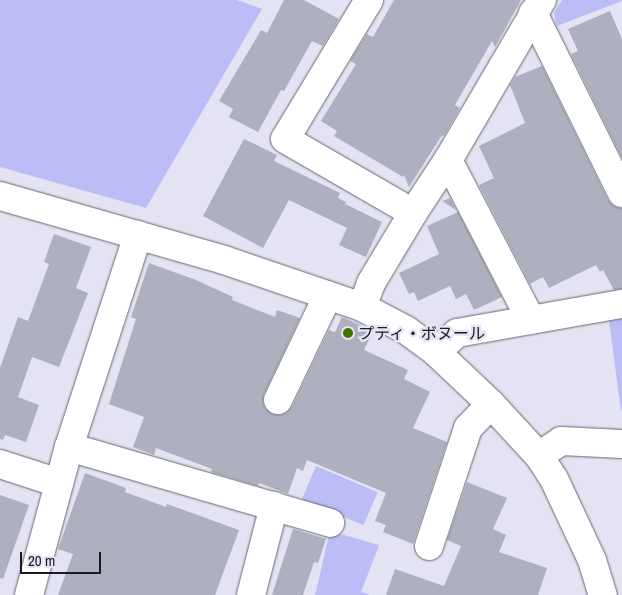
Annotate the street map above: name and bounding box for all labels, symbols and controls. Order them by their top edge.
place label: プティ・ボヌール [358,323,486,343]
marker: プティ・ボヌール [342,327,354,339]
scale bar [22,542,104,574]
text: 20 m [28,550,55,571]

